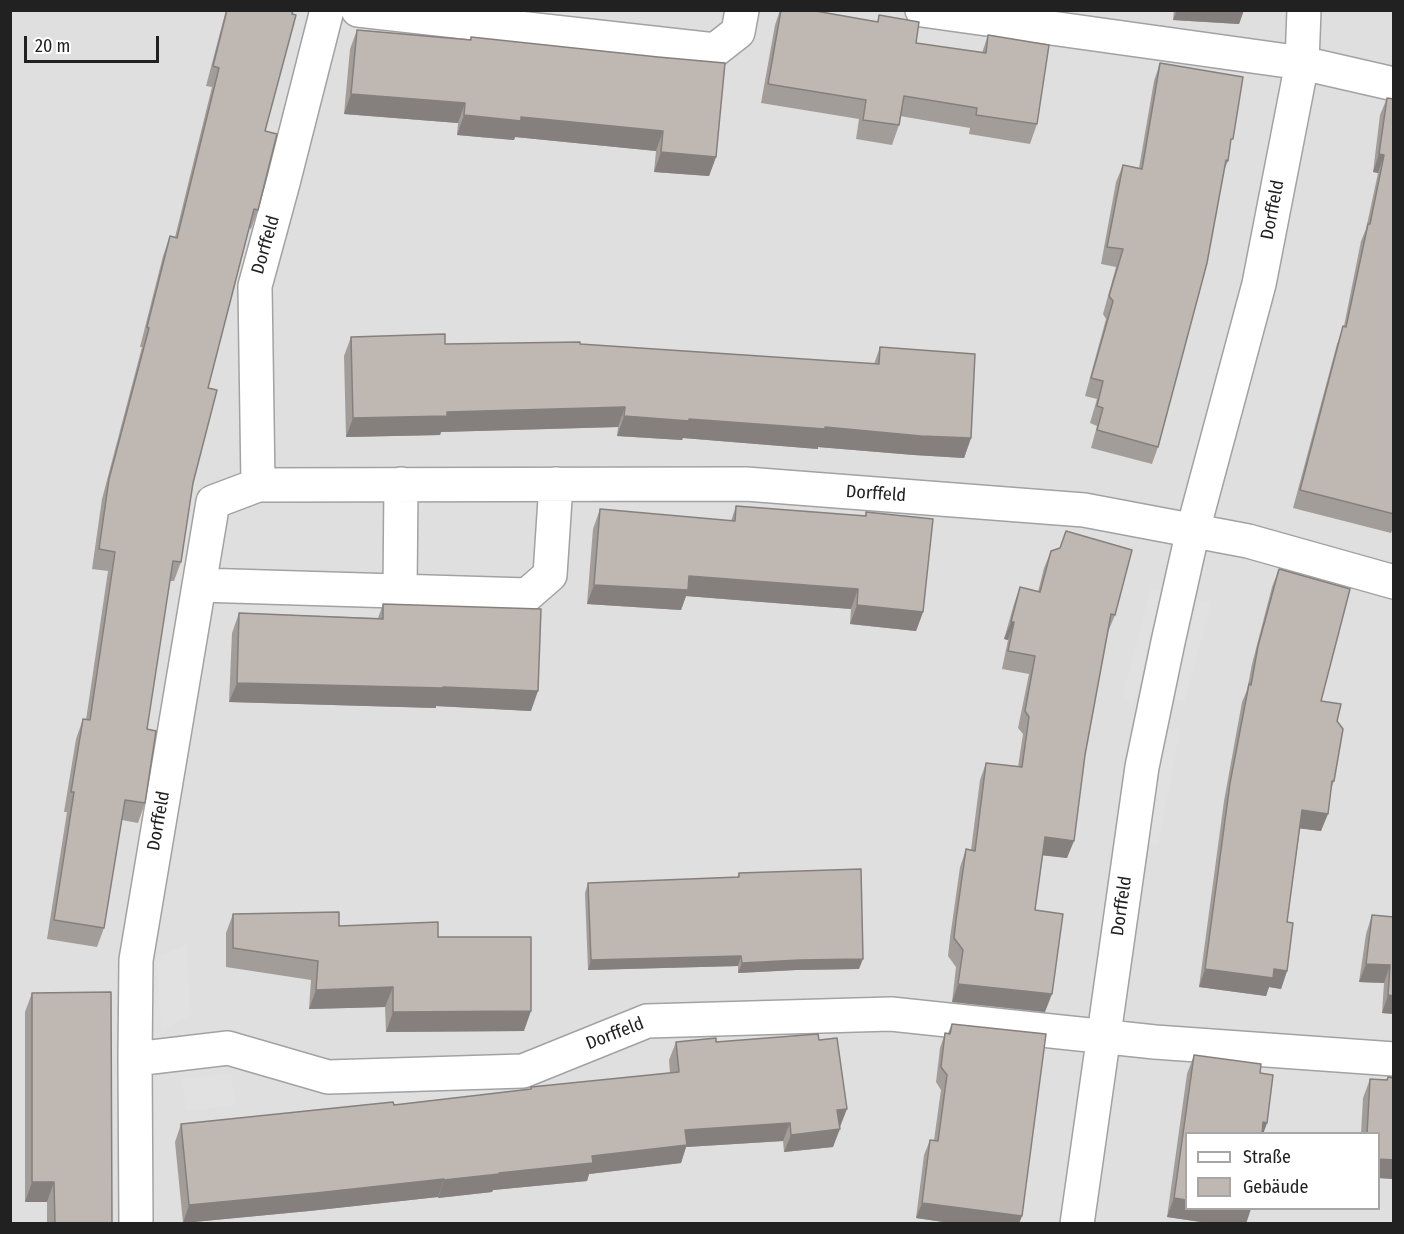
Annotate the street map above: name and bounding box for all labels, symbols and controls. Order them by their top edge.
scale bar [27,24,162,62]
text: 20 m [35,35,70,57]
street label: Dorffeld [1257,178,1289,242]
street label: Dorffeld [247,213,285,277]
street label: Dorffeld [845,481,907,507]
street label: Dorffeld [143,789,175,853]
street label: Dorffeld [1107,875,1137,937]
street label: Dorffeld [583,1013,647,1055]
legend [1185,1132,1380,1210]
text: Straße [1243,1146,1291,1168]
text: Gebäude [1243,1176,1308,1198]

